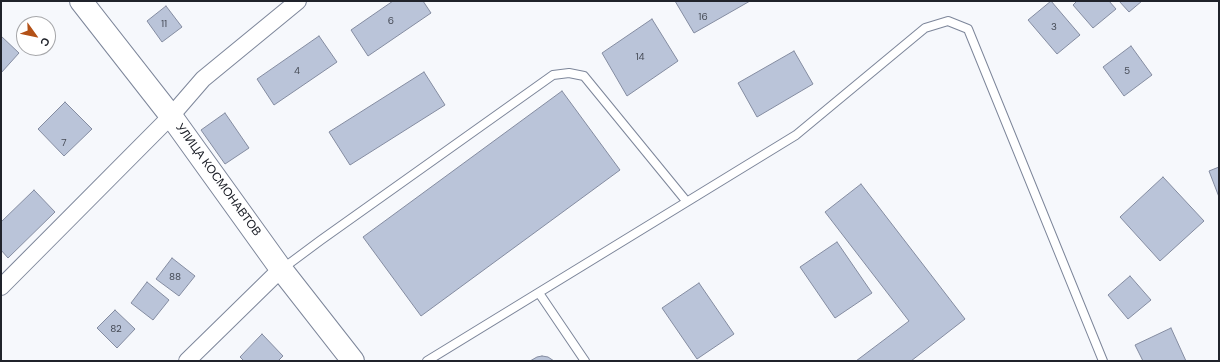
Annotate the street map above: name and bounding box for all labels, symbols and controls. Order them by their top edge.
house number: 16 [698,11,708,23]
house number: 6 [388,15,394,27]
north arrow [16,16,56,56]
house number: 11 [161,18,167,30]
house number: 3 [1051,21,1057,33]
text: С [37,35,53,49]
house number: 14 [635,51,645,63]
house number: 4 [294,65,300,77]
house number: 5 [1124,65,1130,77]
street label: УЛИЦА КОСМОНАВТОВ [172,121,264,239]
house number: 7 [61,137,67,149]
house number: 88 [169,271,181,283]
house number: 82 [110,323,122,335]

